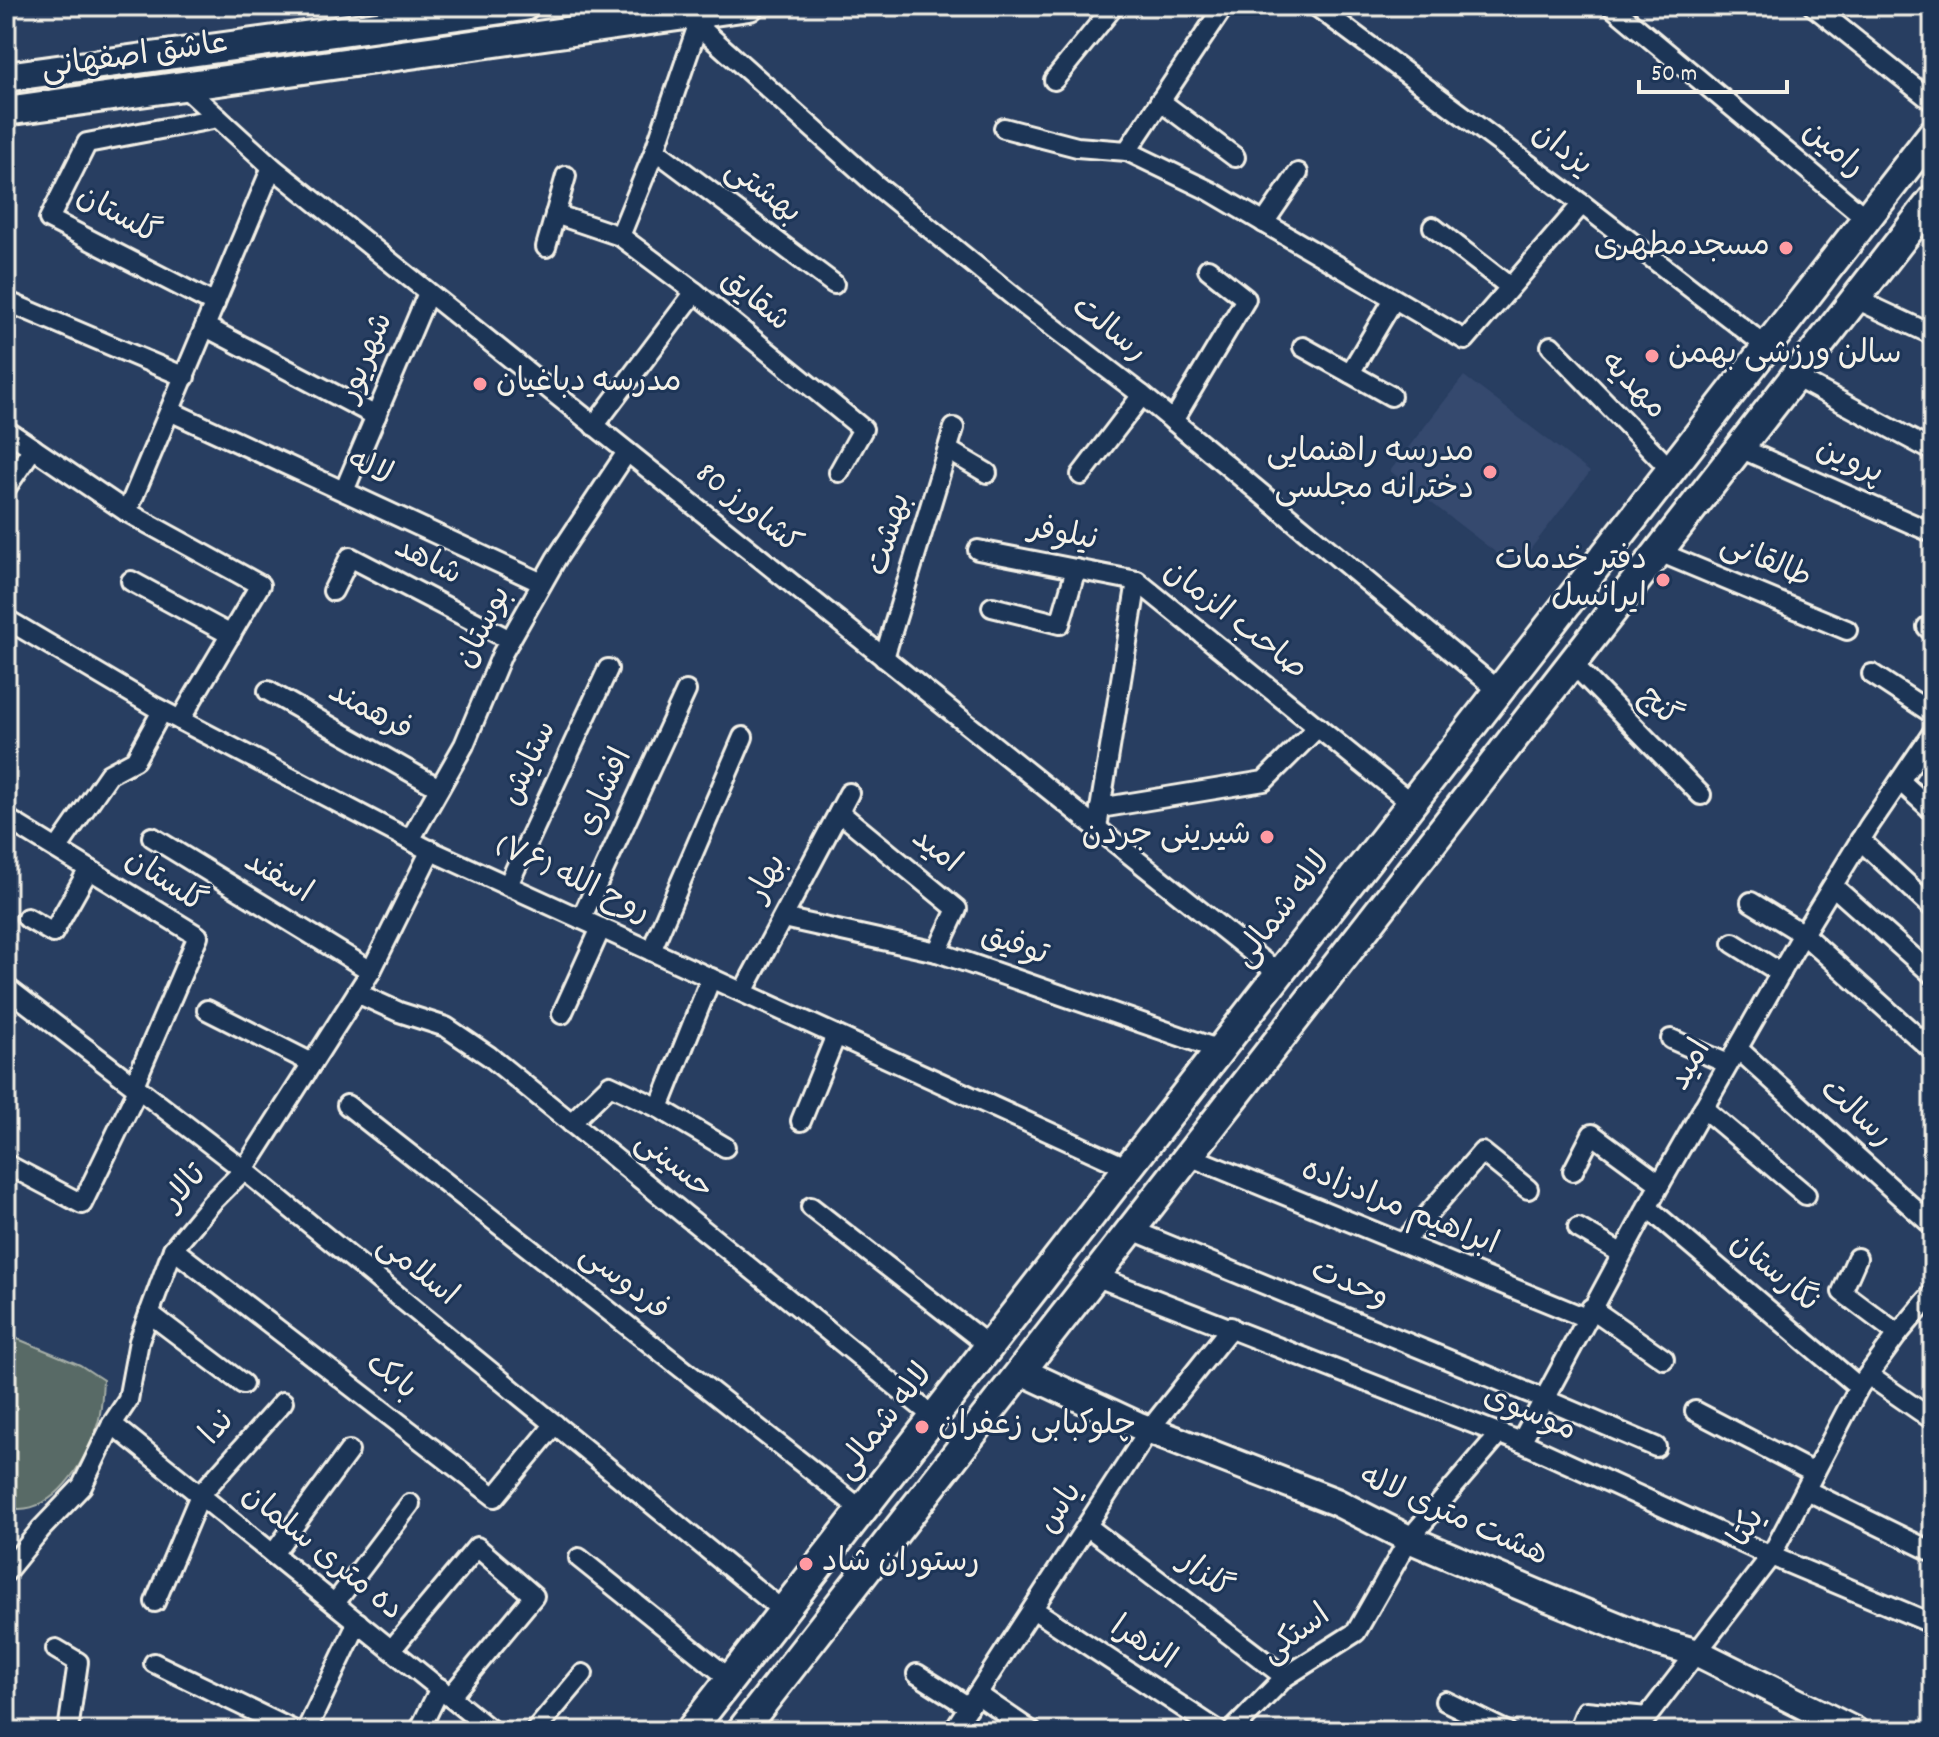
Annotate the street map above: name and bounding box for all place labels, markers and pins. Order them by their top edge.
place label: مسجدمطهری [1594,225,1770,271]
marker: مسجدمطهری [1777,239,1795,257]
place label: سالن ورزشی بهمن [1668,333,1902,379]
marker: سالن ورزشی بهمن [1643,347,1661,365]
place label: مدرسه دباغیان [496,361,682,407]
marker: مدرسه دباغیان [471,375,489,393]
place label: مدرسه راهنمایی دخترانه مجلسی [1267,431,1474,514]
marker: مدرسه راهنمایی دخترانه مجلسی [1481,463,1499,481]
place label: دفتر خدمات ایرانسل [1495,539,1647,622]
marker: دفتر خدمات ایرانسل [1654,571,1672,589]
place label: شیرینی جردن [1081,814,1251,860]
marker: شیرینی جردن [1258,828,1276,846]
place label: چلوکبابی زعفران [938,1404,1136,1450]
marker: چلوکبابی زعفران [913,1418,931,1436]
place label: رستوران شاد [822,1541,980,1587]
marker: رستوران شاد [797,1555,815,1573]

